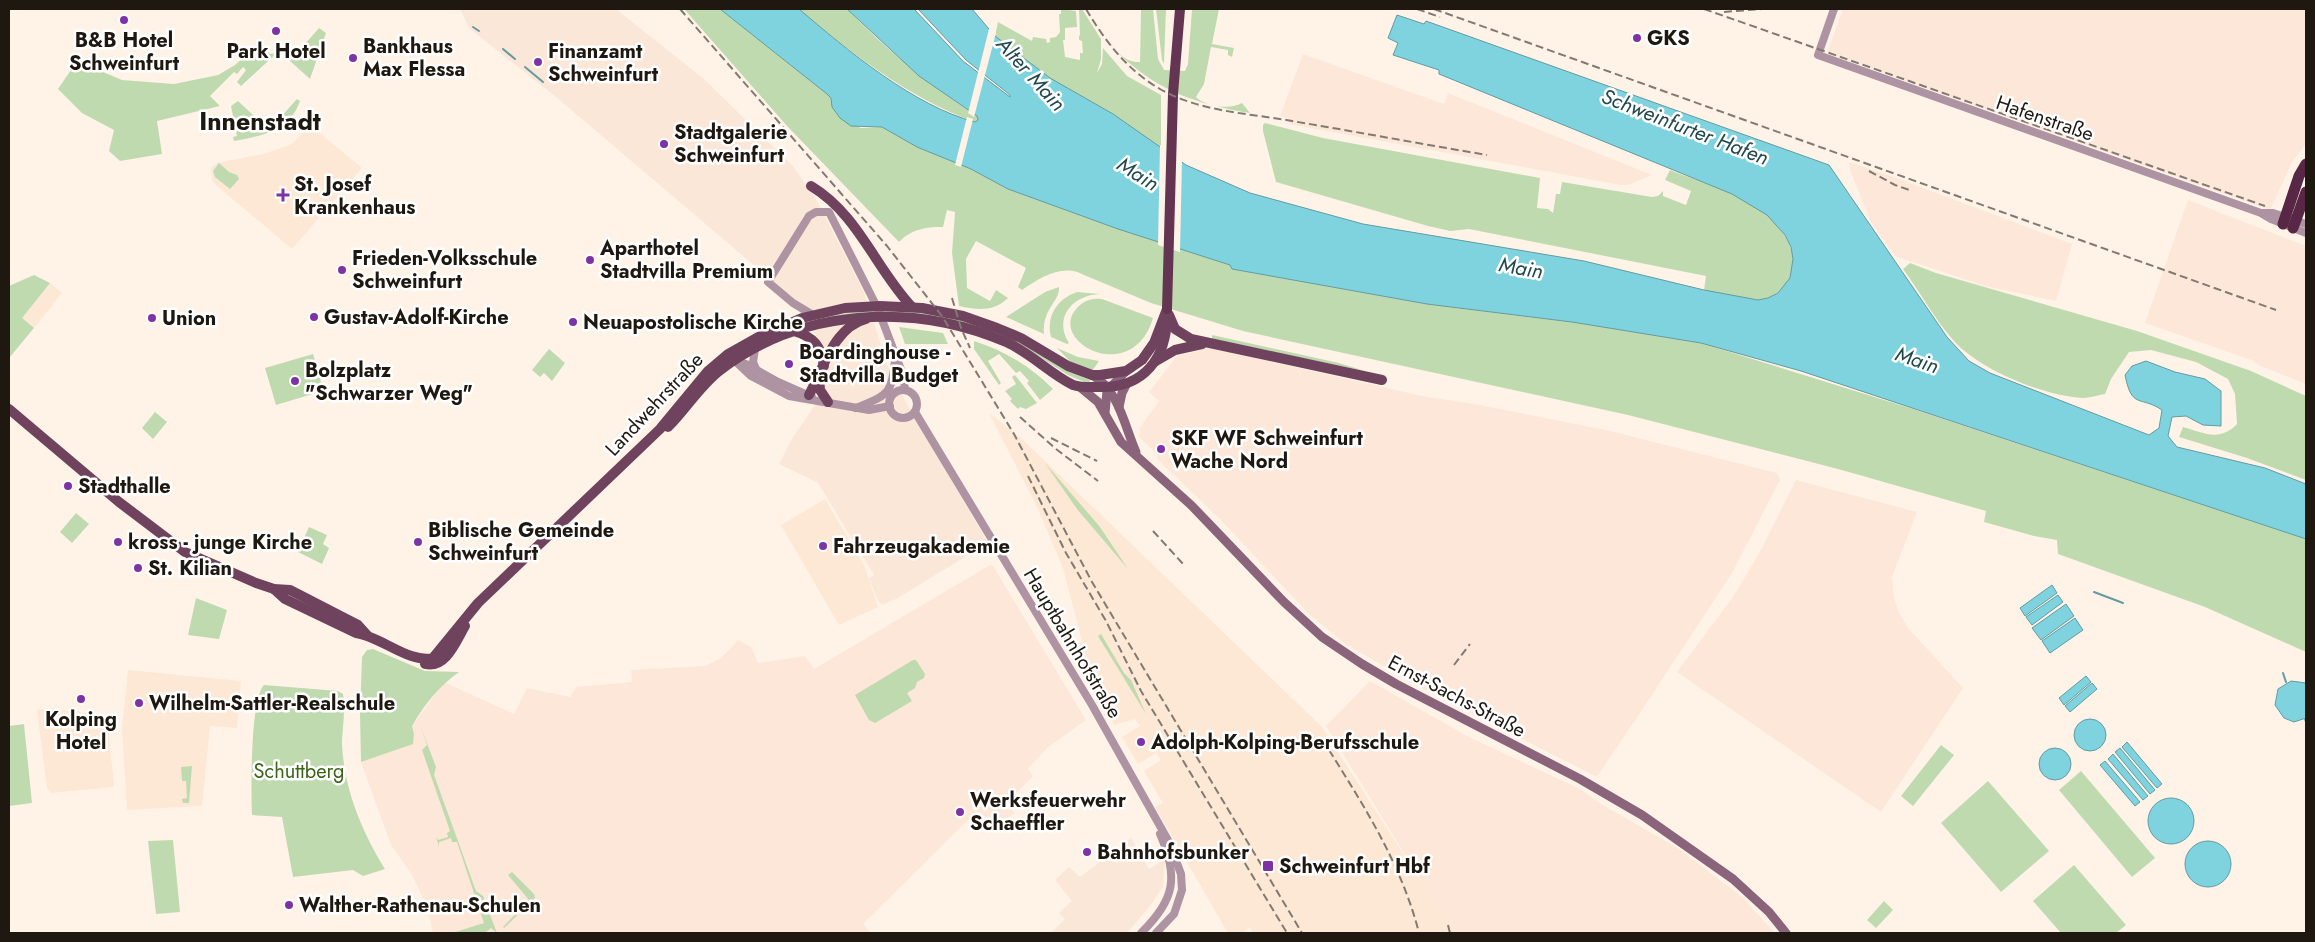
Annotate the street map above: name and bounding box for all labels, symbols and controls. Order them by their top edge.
marker: B&B Hotel Schweinfurt [118,14,130,26]
place label: GKS [1647,24,1690,53]
marker: Park Hotel [270,25,282,37]
place label: B&B Hotel Schweinfurt [69,26,180,78]
water label: Alter Main [989,29,1073,118]
place label: Bankhaus Max Flessa [363,32,465,84]
marker: GKS [1631,32,1643,44]
place label: Park Hotel [226,37,326,66]
place label: Finanzamt Schweinfurt [548,37,659,89]
marker: Bankhaus Max Flessa [347,52,359,64]
marker: Finanzamt Schweinfurt [532,56,544,68]
water label: Schweinfurter Hafen [1597,81,1773,173]
street label: Hafenstraße [1992,88,2097,149]
district label: Innenstadt [199,103,321,139]
place label: Stadtgalerie Schweinfurt [674,118,787,170]
marker: Stadtgalerie Schweinfurt [658,138,670,150]
water label: Main [1111,150,1165,198]
place label: St. Josef Krankenhaus [294,170,415,222]
marker: St. Josef Krankenhaus [276,188,290,202]
place label: Aparthotel Stadtvilla Premium [599,234,773,286]
place label: Frieden-Volksschule Schweinfurt [352,244,537,296]
water label: Main [1497,249,1545,287]
marker: Aparthotel Stadtvilla Premium [584,254,596,266]
marker: Frieden-Volksschule Schweinfurt [336,264,348,276]
place label: Gustav-Adolf-Kirche [324,303,509,332]
place label: Union [162,304,216,333]
place label: Neuapostolische Kirche [583,308,803,337]
marker: Gustav-Adolf-Kirche [308,311,320,323]
marker: Union [146,312,158,324]
marker: Neuapostolische Kirche [567,316,579,328]
place label: Boardinghouse - Stadtvilla Budget [799,338,959,390]
water label: Main [1891,339,1943,381]
street label: Landwehrstraße [599,346,710,463]
place label: Bolzplatz "Schwarzer Weg" [305,356,473,408]
marker: Boardinghouse - Stadtvilla Budget [783,358,795,370]
marker: Bolzplatz "Schwarzer Weg" [289,375,301,387]
place label: SKF WF Schweinfurt Wache Nord [1171,424,1364,476]
marker: SKF WF Schweinfurt Wache Nord [1155,443,1167,455]
place label: Stadthalle [78,472,171,501]
marker: Stadthalle [62,480,74,492]
place label: Biblische Gemeinde Schweinfurt [428,516,614,568]
place label: kross - junge Kirche [128,528,312,557]
place label: Fahrzeugakademie [833,532,1010,561]
marker: kross - junge Kirche [112,536,124,548]
marker: Biblische Gemeinde Schweinfurt [412,536,424,548]
marker: Fahrzeugakademie [817,540,829,552]
place label: St. Kilian [148,554,232,583]
marker: St. Kilian [132,562,144,574]
street label: Hauptbahnhofstraße [1016,563,1129,724]
street label: Ernst-Sachs-Straße [1383,648,1531,745]
place label: Wilhelm-Sattler-Realschule [149,689,395,718]
marker: Kolping Hotel [75,693,87,705]
marker: Wilhelm-Sattler-Realschule [133,697,145,709]
place label: Kolping Hotel [45,705,117,757]
place label: Adolph-Kolping-Berufsschule [1150,728,1419,757]
marker: Adolph-Kolping-Berufsschule [1135,736,1147,748]
park label: Schuttberg [254,757,344,786]
place label: Werksfeuerwehr Schaeffler [970,786,1127,838]
marker: Werksfeuerwehr Schaeffler [954,806,966,818]
place label: Bahnhofsbunker [1097,838,1250,867]
marker: Bahnhofsbunker [1081,846,1093,858]
place label: Schweinfurt Hbf [1279,852,1431,881]
marker: Schweinfurt Hbf [1261,859,1275,873]
place label: Walther-Rathenau-Schulen [299,891,541,920]
marker: Walther-Rathenau-Schulen [283,899,295,911]

